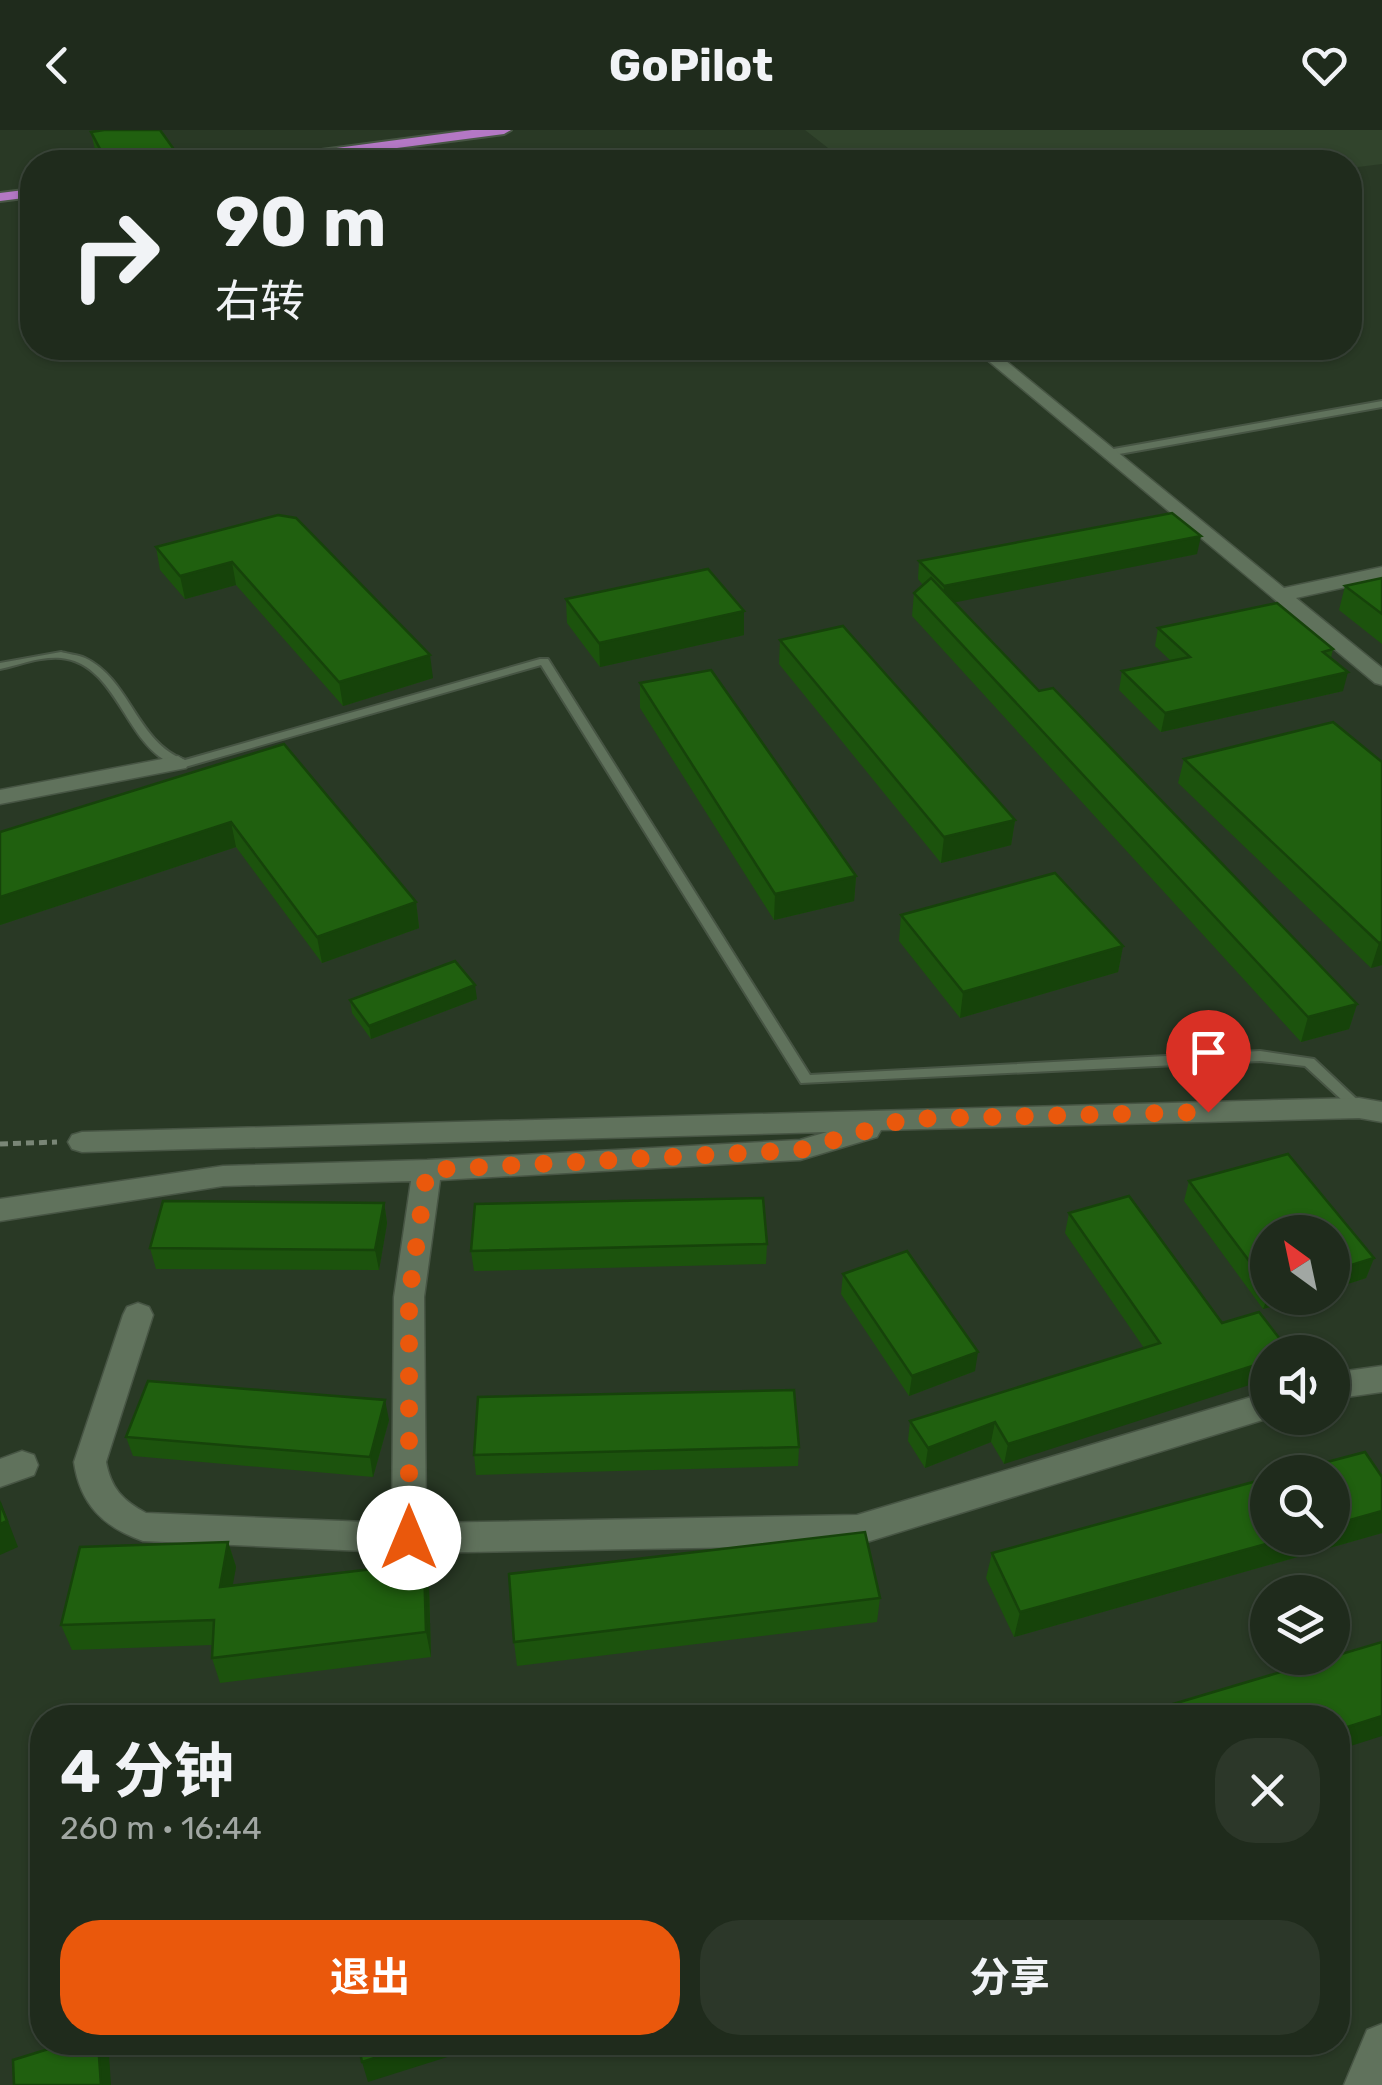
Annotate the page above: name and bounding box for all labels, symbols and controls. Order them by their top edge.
icon: back [30,38,85,93]
icon: heart [1297,38,1352,93]
text: GoPilot [609,39,773,92]
text: 90 m [215,181,387,264]
icon: right [50,190,180,320]
text: 右转 [215,275,305,328]
pin [1166,1010,1251,1113]
icon: arrive [1181,1025,1236,1080]
north arrow [1250,1215,1350,1315]
map controls [1250,1215,1350,1675]
button: sound [1250,1335,1350,1435]
button: search [1250,1455,1350,1555]
position arrow [357,1486,461,1590]
button: layers [1250,1575,1350,1675]
text: 4 分钟 [60,1736,234,1807]
button: close [1215,1738,1320,1843]
text: 260 m · 16:44 [60,1809,262,1847]
button: 退出 [60,1920,680,2035]
button: 分享 [700,1920,1320,2035]

